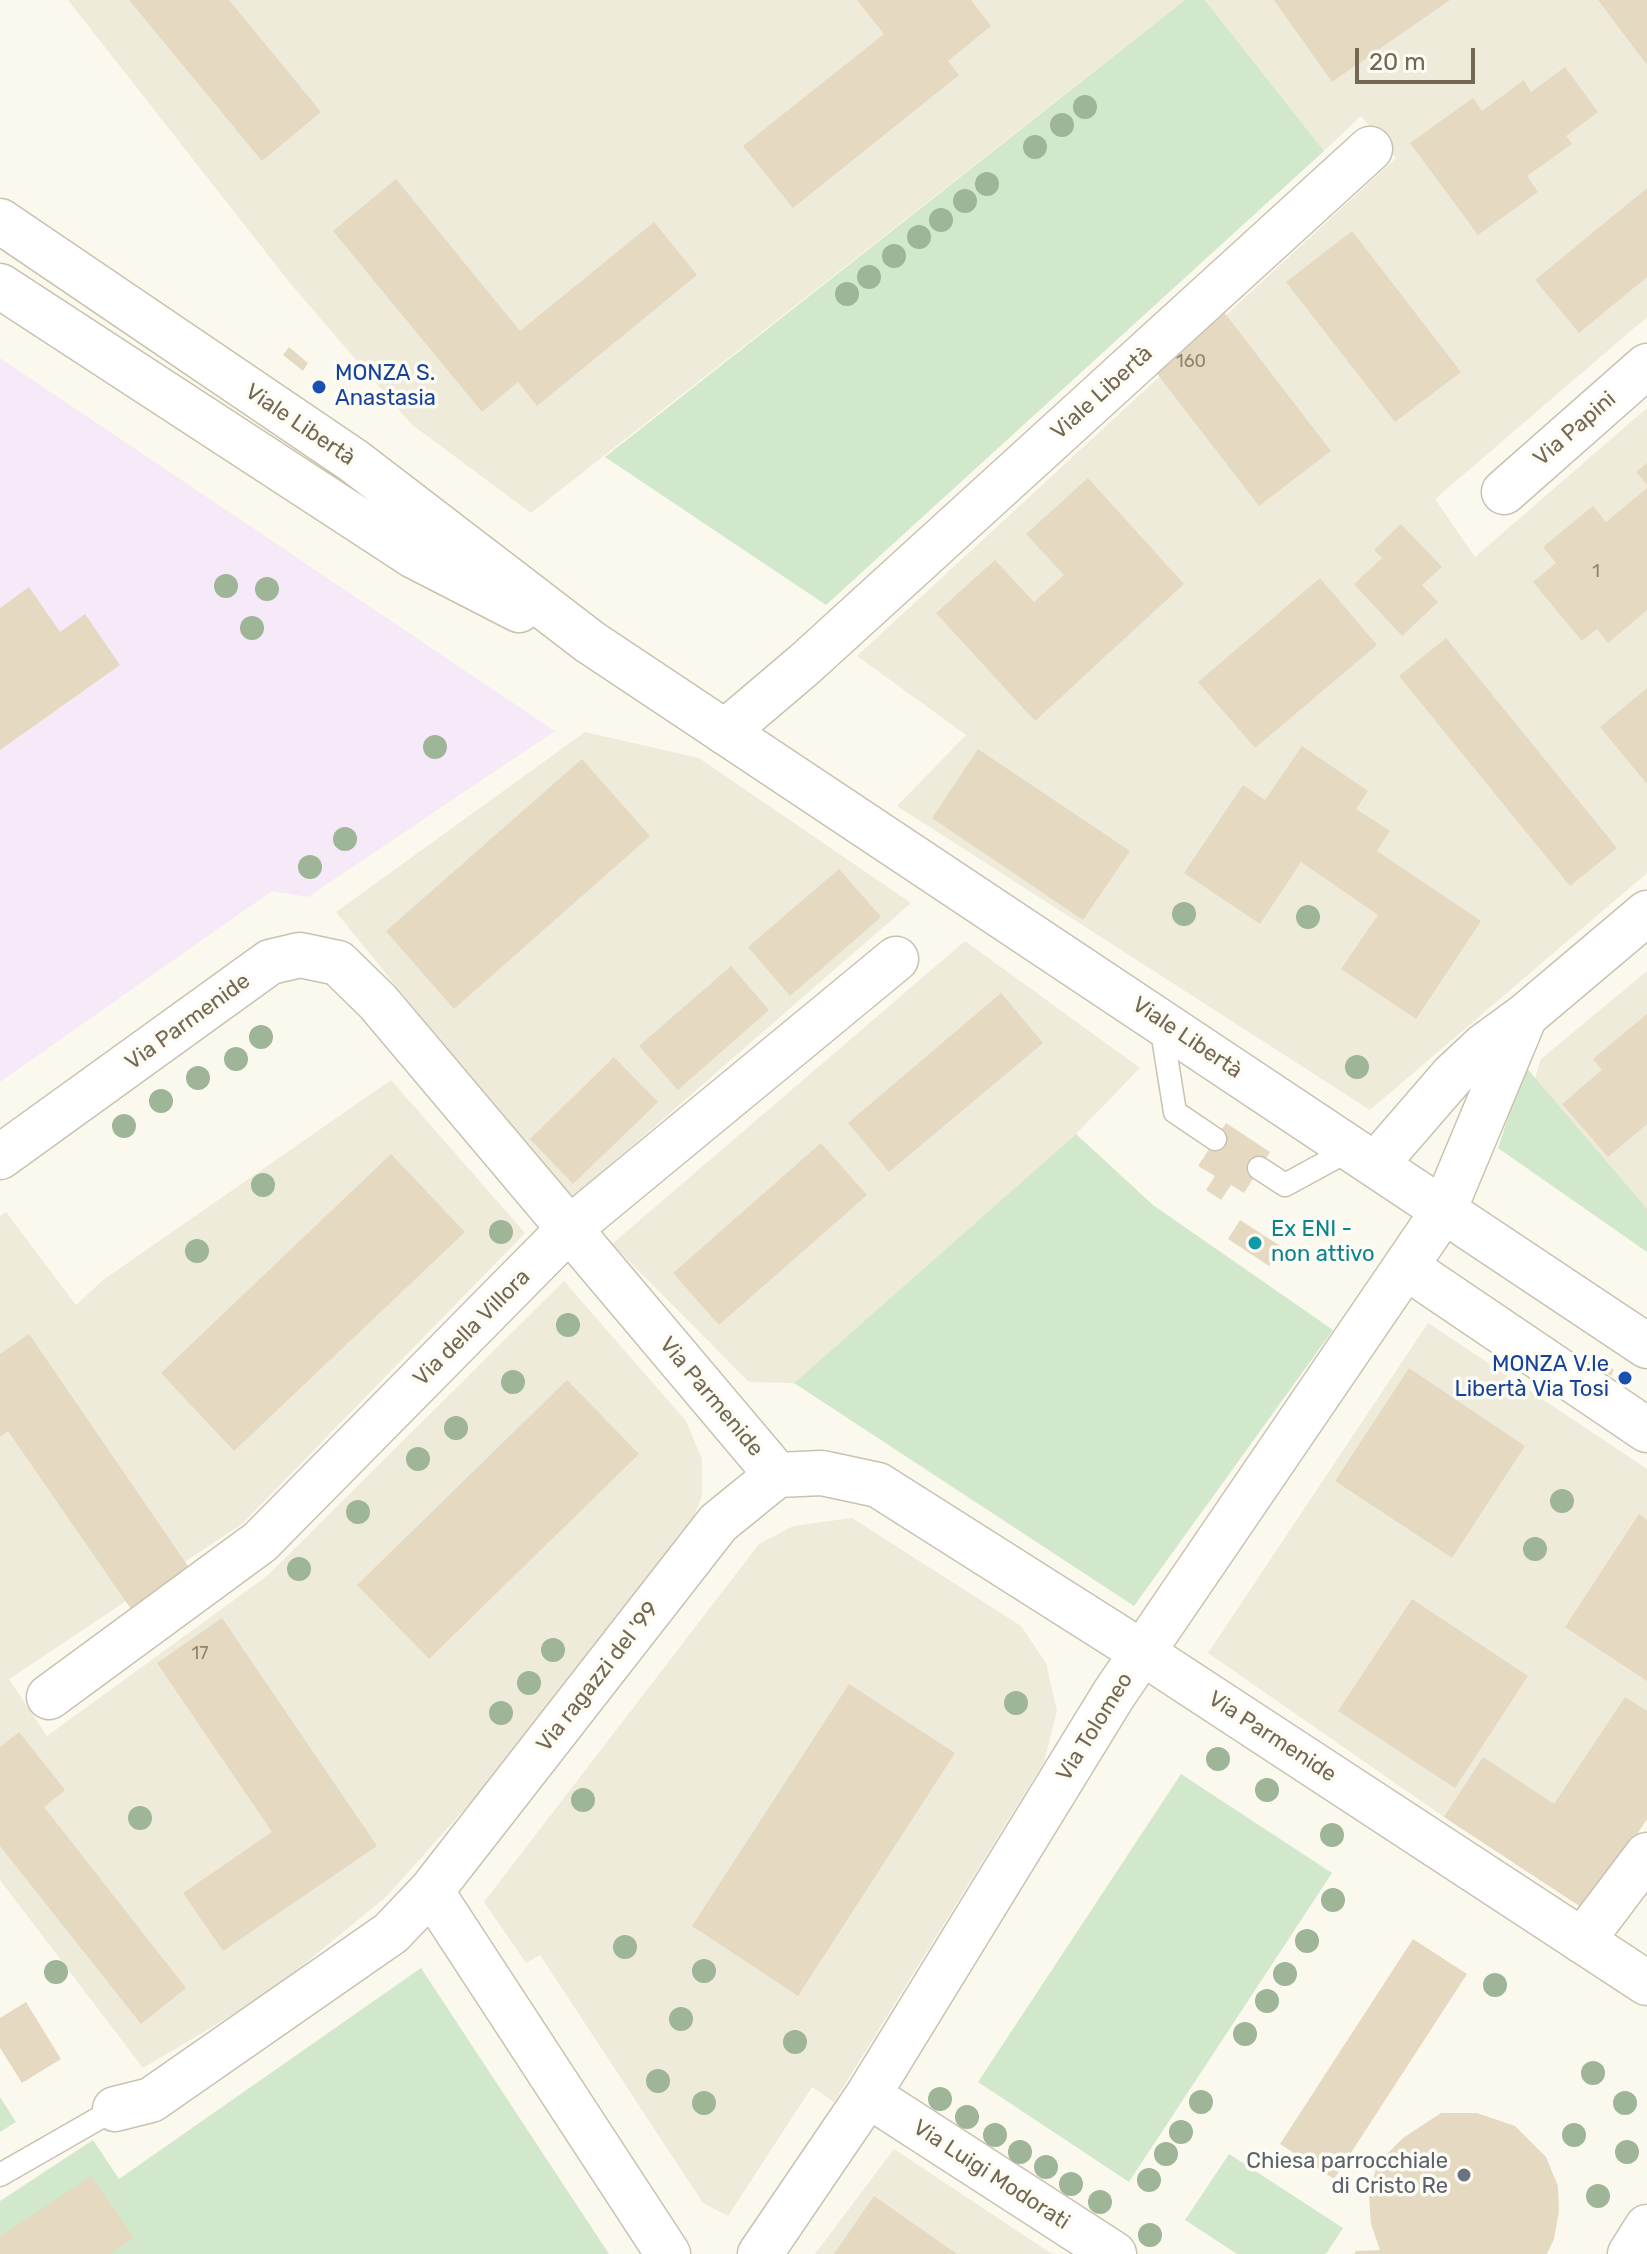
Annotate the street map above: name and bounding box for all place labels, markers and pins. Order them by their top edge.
place label: MONZA S. Anastasia [335,361,436,412]
marker: MONZA S. Anastasia [310,378,328,396]
place label: Ex ENI - non attivo [1271,1217,1375,1268]
marker: Ex ENI - non attivo [1246,1234,1264,1252]
place label: MONZA V.le Libertà Via Tosi [1454,1352,1609,1404]
marker: MONZA V.le Libertà Via Tosi [1616,1369,1634,1387]
place label: Chiesa parrocchiale di Cristo Re [1246,2149,1448,2200]
marker: Chiesa parrocchiale di Cristo Re [1455,2166,1473,2184]

